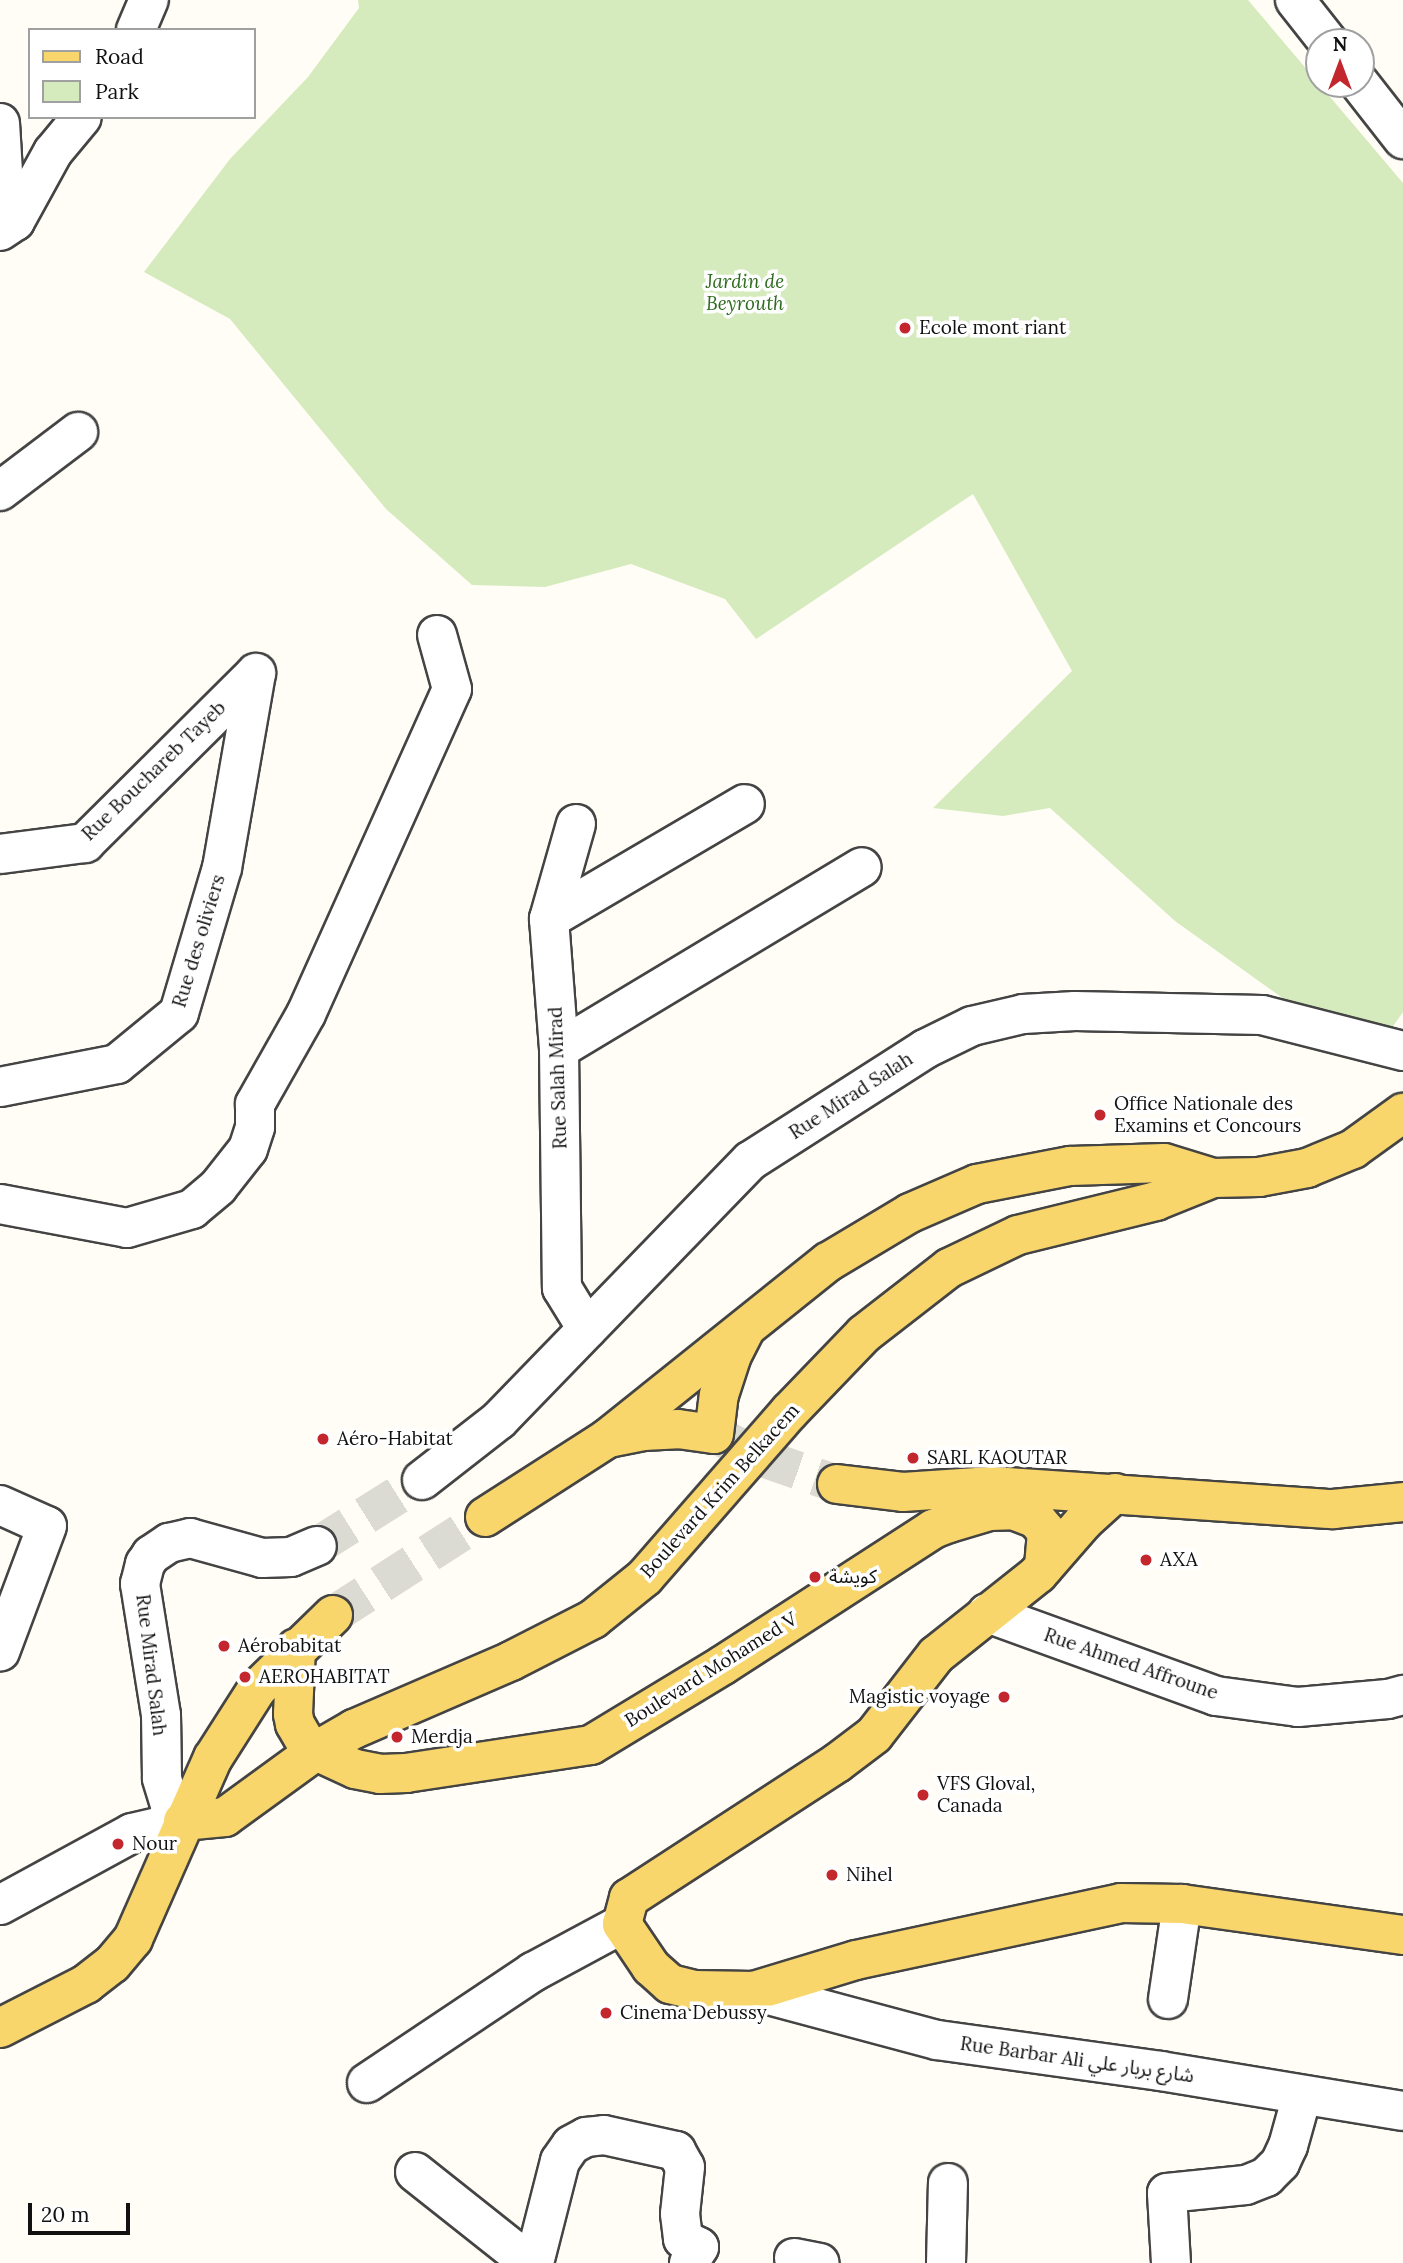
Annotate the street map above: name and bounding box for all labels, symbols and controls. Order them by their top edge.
legend [28,28,256,119]
north arrow [1305,28,1375,98]
text: N [1333,32,1347,56]
text: Road [95,43,144,70]
text: Park [95,78,139,105]
park label: Jardin de Beyrouth [706,271,784,315]
place label: Ecole mont riant [919,317,1066,339]
marker: Ecole mont riant [897,320,913,336]
street label: Rue Bouchareb Tayeb [77,696,231,846]
street label: Rue des oliviers [168,872,230,1010]
street label: Rue Salah Mirad [544,1006,572,1150]
street label: Rue Mirad Salah [785,1048,917,1144]
place label: Office Nationale des Examins et Concours [1114,1093,1301,1137]
marker: Office Nationale des Examins et Concours [1092,1107,1108,1123]
street label: Boulevard Krim Belkacem [636,1399,804,1583]
place label: Aéro-Habitat [337,1428,453,1450]
marker: Aéro-Habitat [315,1431,331,1447]
place label: SARL KAOUTAR [927,1447,1067,1469]
marker: SARL KAOUTAR [905,1450,921,1466]
place label: AXA [1160,1549,1198,1571]
marker: AXA [1138,1552,1154,1568]
place label: كويشة [829,1566,877,1588]
marker: كويشة [807,1569,823,1585]
street label: Rue Mirad Salah [131,1593,171,1737]
street label: Boulevard Mohamed V [621,1608,801,1732]
street label: Rue Ahmed Affroune [1041,1623,1221,1705]
place label: Aérobabitat [238,1635,341,1657]
marker: Aérobabitat [216,1638,232,1654]
place label: AEROHABITAT [259,1666,390,1688]
marker: AEROHABITAT [237,1669,253,1685]
place label: Magistic voyage [849,1686,990,1708]
marker: Magistic voyage [996,1689,1012,1705]
place label: Merdja [411,1726,473,1748]
marker: Merdja [389,1729,405,1745]
place label: VFS Gloval, Canada [937,1773,1035,1817]
marker: VFS Gloval, Canada [915,1787,931,1803]
place label: Nour [132,1833,177,1855]
marker: Nour [110,1836,126,1852]
place label: Nihel [846,1864,893,1886]
marker: Nihel [824,1867,840,1883]
place label: Cinema Debussy [620,2002,767,2024]
marker: Cinema Debussy [598,2005,614,2021]
street label: Rue Barbar Ali شارع بربار علي [959,2032,1195,2088]
scale bar [32,2190,133,2234]
text: 20 m [41,2201,90,2228]

